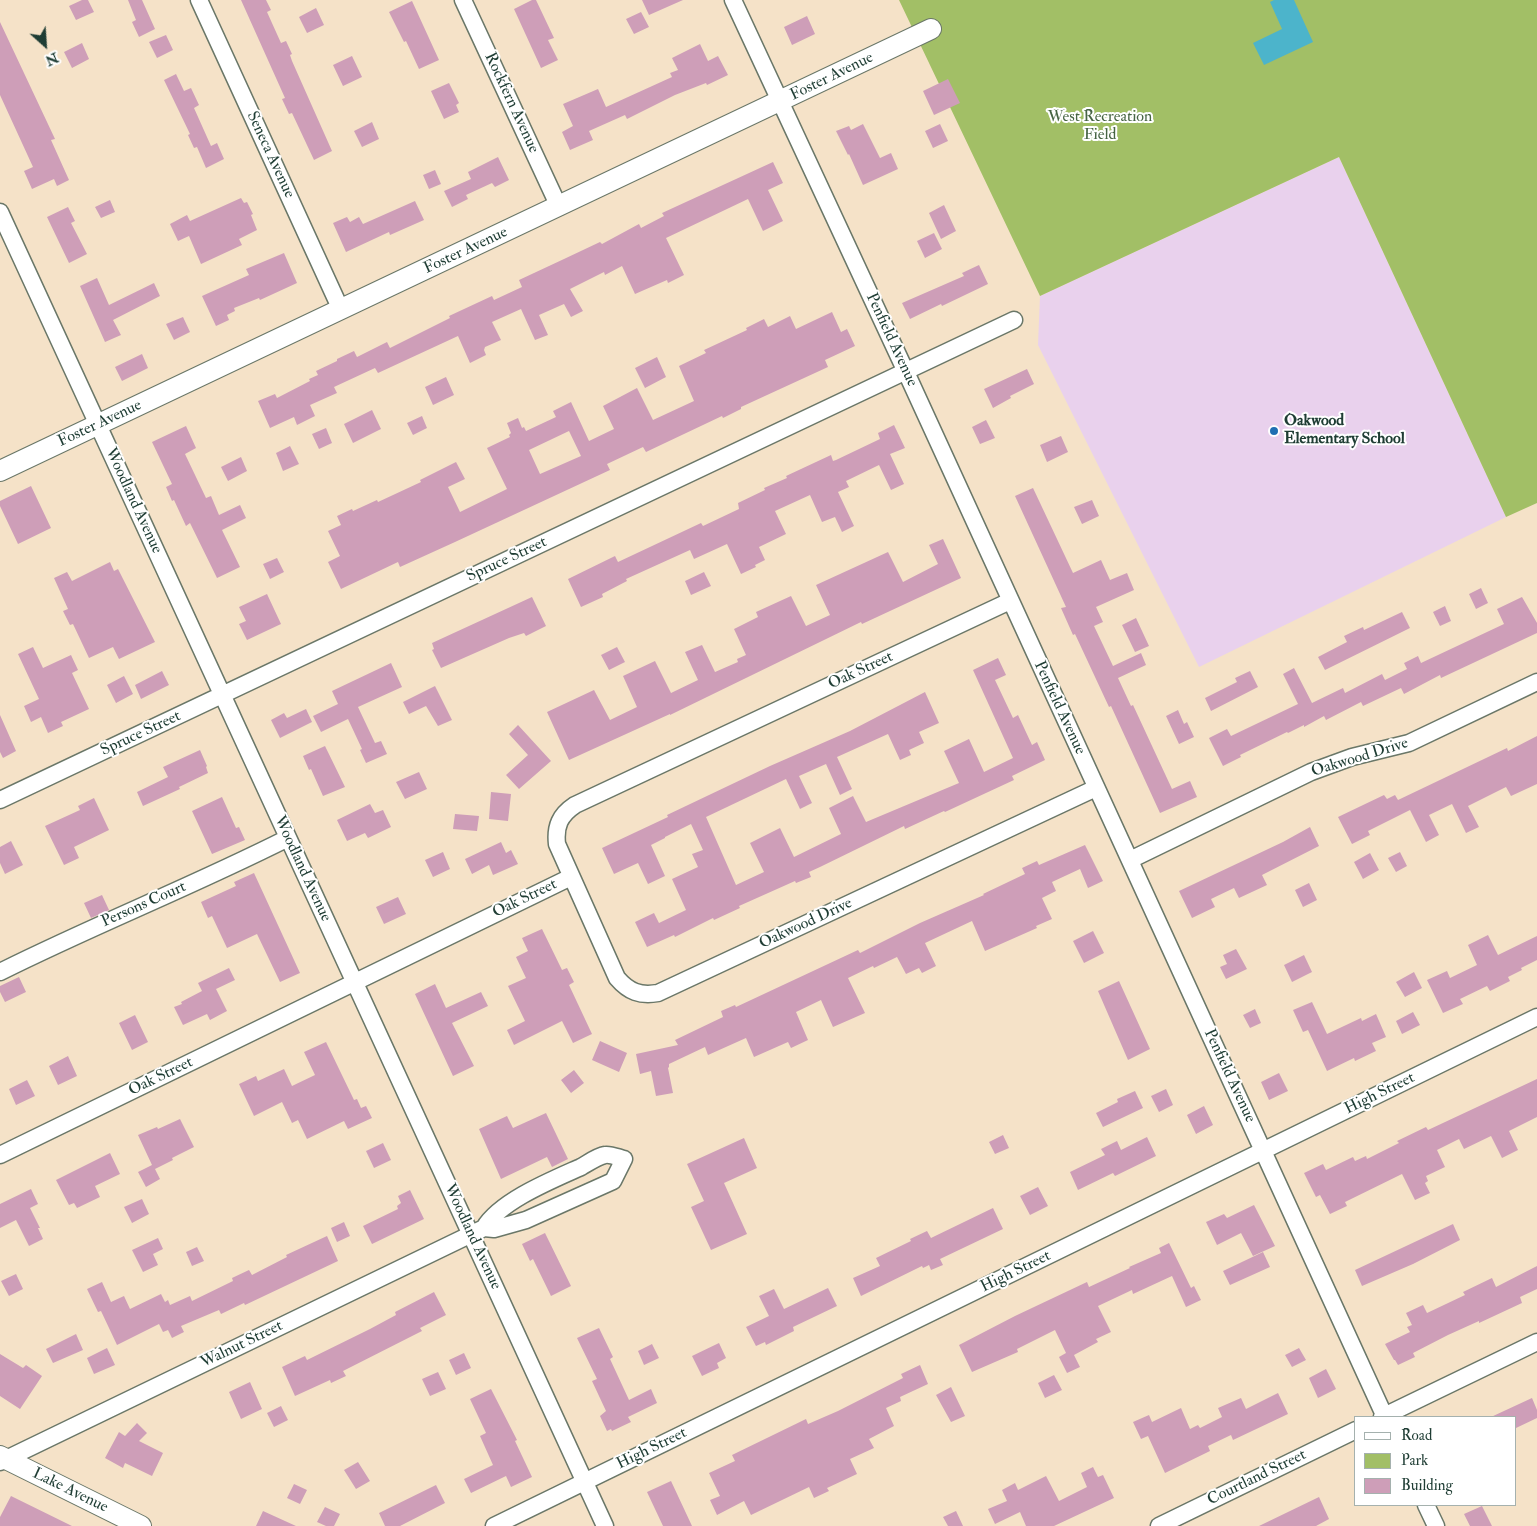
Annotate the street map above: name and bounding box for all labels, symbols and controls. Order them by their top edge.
north arrow [20,20,70,70]
text: N [42,49,61,69]
street label: Foster Avenue [787,49,877,105]
street label: Rockfern Avenue [479,50,543,156]
park label: West Recreation Field [1048,108,1152,146]
street label: Seneca Avenue [242,109,298,201]
street label: Foster Avenue [421,223,511,279]
street label: Penfield Avenue [861,290,921,390]
street label: Foster Avenue [55,396,145,452]
place label: Oakwood Elementary School [1284,412,1405,450]
marker: Oakwood Elementary School [1268,425,1280,437]
street label: Woodland Avenue [100,445,166,557]
street label: Spruce Street [464,533,550,587]
street label: Oak Street [826,648,896,694]
street label: Penfield Avenue [1029,658,1089,758]
street label: Spruce Street [98,707,184,761]
street label: Oakwood Drive [1309,734,1411,782]
street label: Woodland Avenue [269,813,335,925]
street label: Oak Street [490,875,560,923]
street label: Persons Court [99,878,189,932]
street label: Oakwood Drive [757,894,855,954]
street label: Penfield Avenue [1199,1026,1259,1126]
street label: Oak Street [126,1053,196,1101]
street label: High Street [1342,1069,1418,1119]
street label: Woodland Avenue [439,1181,505,1293]
street label: High Street [978,1247,1054,1297]
street label: Walnut Street [198,1317,286,1373]
legend [1354,1416,1517,1506]
street label: High Street [614,1424,690,1474]
text: Road [1401,1426,1432,1445]
street label: Courtland Street [1204,1446,1310,1510]
text: Park [1401,1451,1428,1470]
street label: Lake Avenue [29,1464,111,1518]
text: Building [1401,1476,1453,1495]

